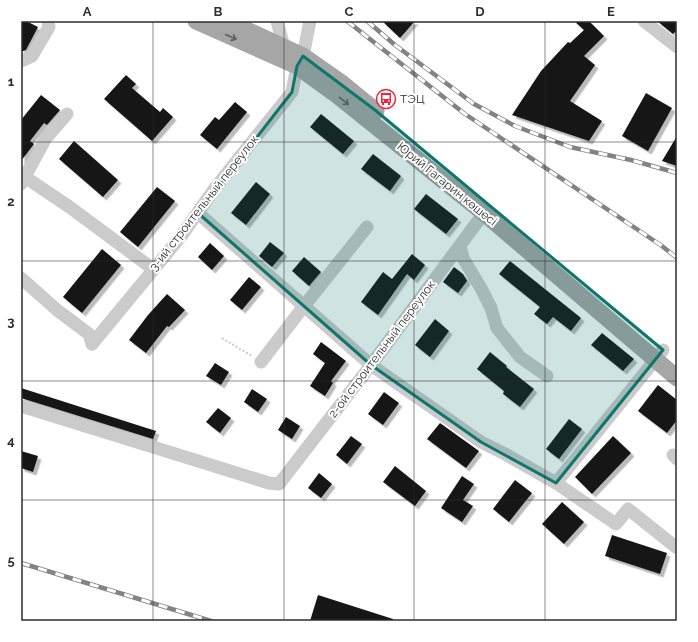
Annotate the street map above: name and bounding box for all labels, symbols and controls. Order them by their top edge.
text: A [83,4,92,19]
text: B [214,4,223,19]
text: C [345,4,354,19]
text: D [475,4,485,19]
text: E [607,4,615,19]
one-way arrow [225,34,237,41]
text: 1 [8,74,15,89]
bus stop icon: ТЭЦ [375,88,397,110]
place label: ТЭЦ [400,92,425,106]
one-way arrow [338,96,349,105]
street label: 3-ий строительный переулок [147,132,261,274]
street label: Юрий Гагарин көшесі [394,140,500,228]
text: 2 [7,194,15,209]
street label: 2-ой строительный переулок [326,278,438,420]
text: 3 [7,314,15,329]
text: 4 [7,433,15,448]
text: 5 [7,553,15,568]

